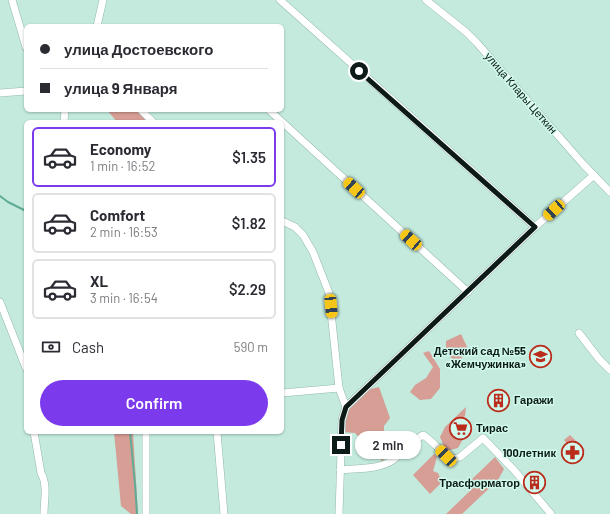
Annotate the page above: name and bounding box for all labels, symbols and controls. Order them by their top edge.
text: улица Достоевского [64,40,213,58]
street label: улица Клары Цеткин [482,49,560,136]
route start [350,62,368,80]
text: улица 9 Января [64,79,178,97]
icon: car [42,139,78,175]
text: Economy [90,140,151,158]
text: $1.35 [232,148,266,166]
text: 1 min · 16:52 [90,158,155,174]
car [341,176,367,200]
car [541,198,567,222]
icon: car [42,205,78,241]
text: Comfort [90,206,145,224]
text: $1.82 [232,214,266,232]
text: 2 min · 16:53 [90,224,158,240]
car [398,228,424,252]
icon: car [42,271,78,307]
text: XL [90,272,108,290]
text: $2.29 [229,280,266,298]
text: 3 min · 16:54 [90,290,158,306]
car [324,293,338,319]
icon: cash [40,336,62,358]
text: Cash [72,338,104,356]
text: 590 m [234,339,268,355]
place label: Детский сад №55 «Жемчужинка» [434,344,526,370]
school or university icon: Детский сад №55 «Жемчужинка» [528,344,554,370]
button: Confirm [40,380,268,426]
building icon: Гаражи [485,387,511,413]
place label: Гаражи [514,393,554,406]
supermarket icon: Тирас [448,415,474,441]
place label: Тирас [476,421,508,434]
callout: 2 min [355,431,421,459]
route end [332,436,350,454]
text: 2 min [373,437,403,453]
pharmacy icon: 100летник [559,440,585,466]
car [433,443,459,469]
place label: 100летник [502,446,556,459]
building icon: Трасформатор [522,470,548,496]
place label: Трасформатор [439,476,520,489]

